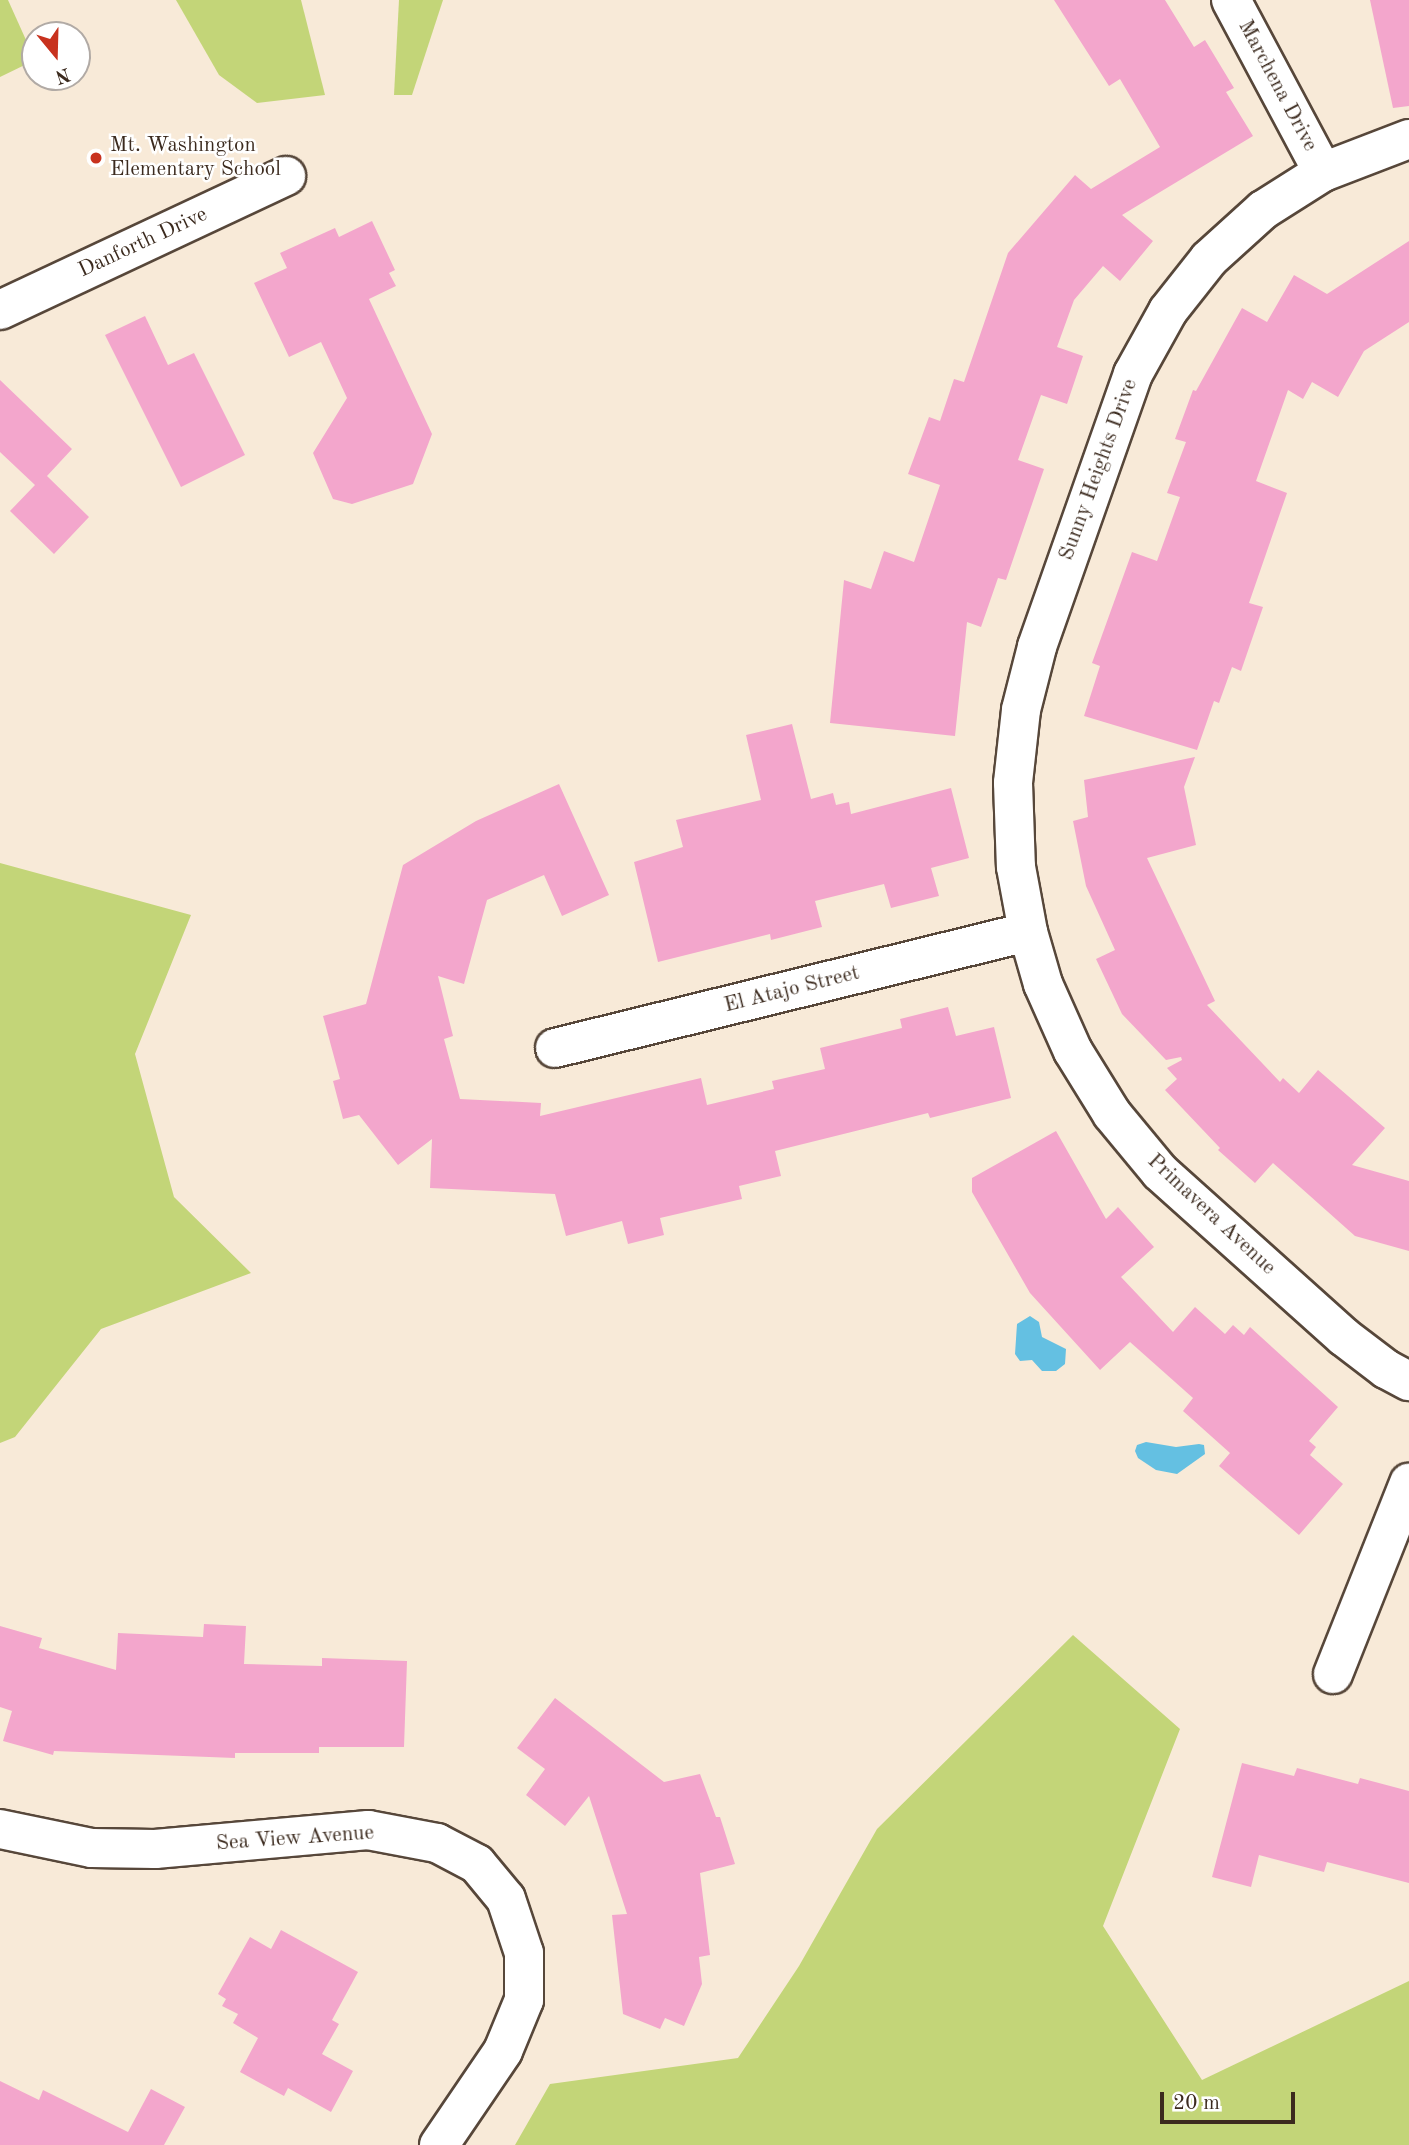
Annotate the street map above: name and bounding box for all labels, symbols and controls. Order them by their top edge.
street label: Marchena Drive [1232,16,1322,156]
north arrow [21,21,91,91]
text: N [52,63,72,86]
place label: Mt. Washington Elementary School [110,133,281,183]
marker: Mt. Washington Elementary School [88,150,104,166]
street label: Danforth Drive [75,202,211,284]
street label: Sunny Heights Drive [1054,376,1144,564]
street label: El Atajo Street [722,961,862,1019]
street label: Primavera Avenue [1142,1149,1280,1281]
street label: Sea View Avenue [215,1821,375,1857]
scale bar [1164,2078,1299,2122]
text: 20 m [1173,2093,1220,2114]

